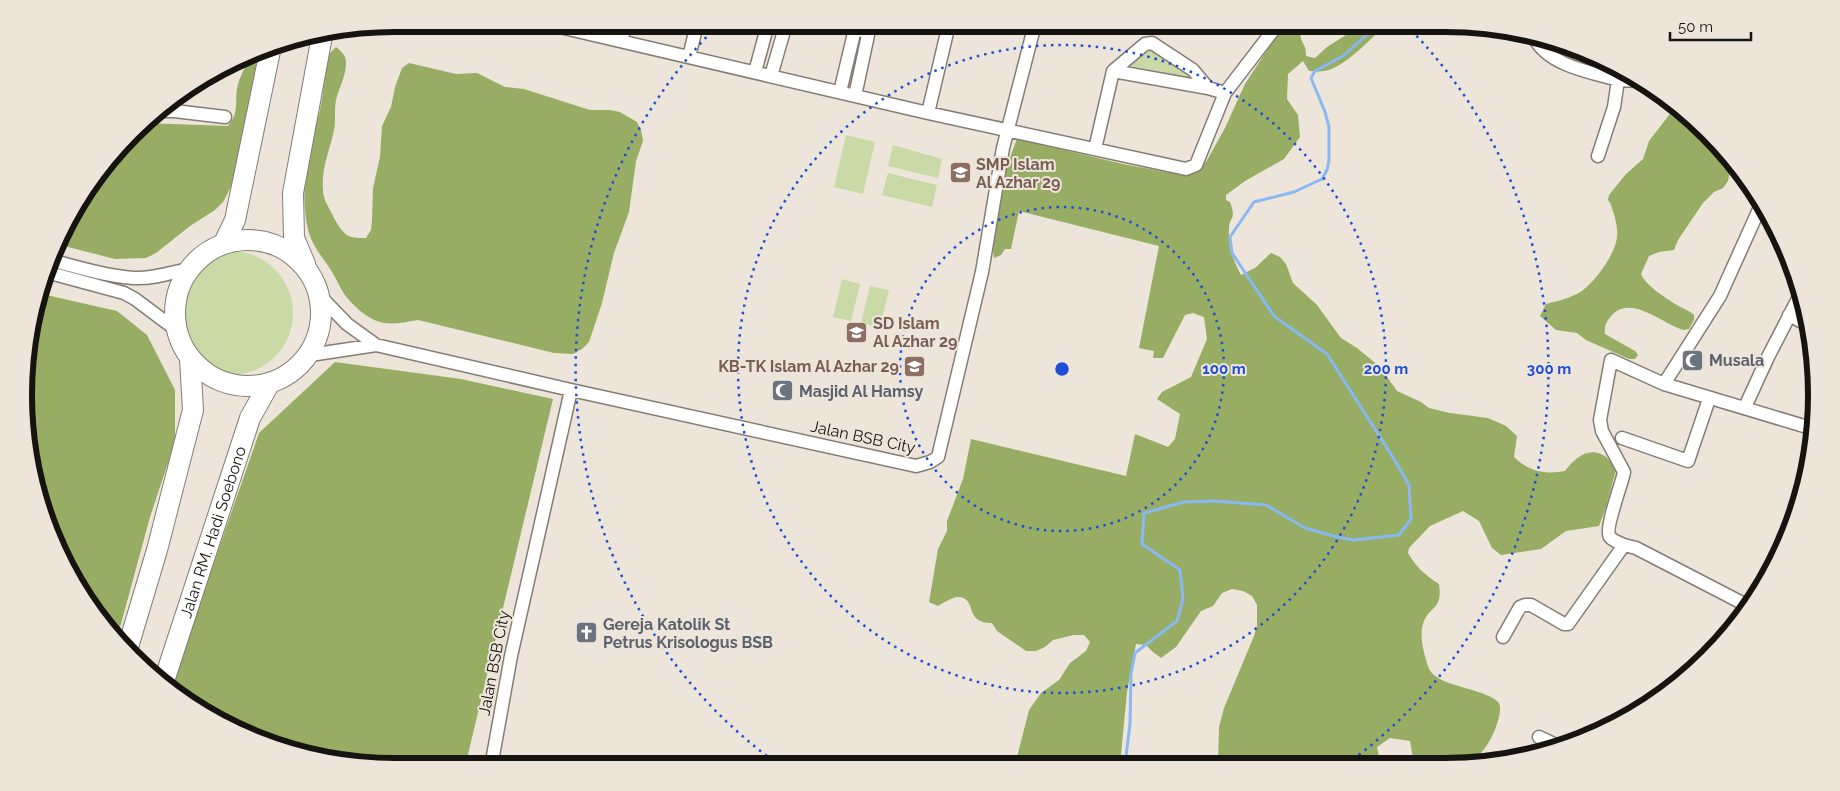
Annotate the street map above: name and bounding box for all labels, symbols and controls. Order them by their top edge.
scale bar [1670,10,1751,42]
text: 50 m [1678,18,1713,36]
place label: SMP Islam Al Azhar 29 [976,155,1060,192]
school or university icon: SMP Islam Al Azhar 29 [948,161,972,185]
place label: SD Islam Al Azhar 29 [873,314,957,351]
school or university icon: SD Islam Al Azhar 29 [845,320,869,344]
mosque icon: Musala [1681,348,1705,372]
place label: Musala [1709,351,1764,370]
school or university icon: KB-TK Islam Al Azhar 29 [903,354,927,378]
place label: KB-TK Islam Al Azhar 29 [718,357,899,376]
centre of rings [1053,360,1071,378]
text: 100 m [1202,360,1246,378]
text: 200 m [1364,360,1408,378]
text: 300 m [1527,360,1571,378]
mosque icon: Masjid Al Hamsy [771,379,795,403]
place label: Masjid Al Hamsy [799,382,924,401]
street label: Jalan BSB City [809,417,917,457]
street label: Jalan RM. Hadi Soebono [176,444,250,620]
street label: Jalan BSB City [475,609,514,717]
place label: Gereja Katolik St Petrus Krisologus BSB [603,615,773,652]
church icon: Gereja Katolik St Petrus Krisologus BSB [575,621,599,645]

